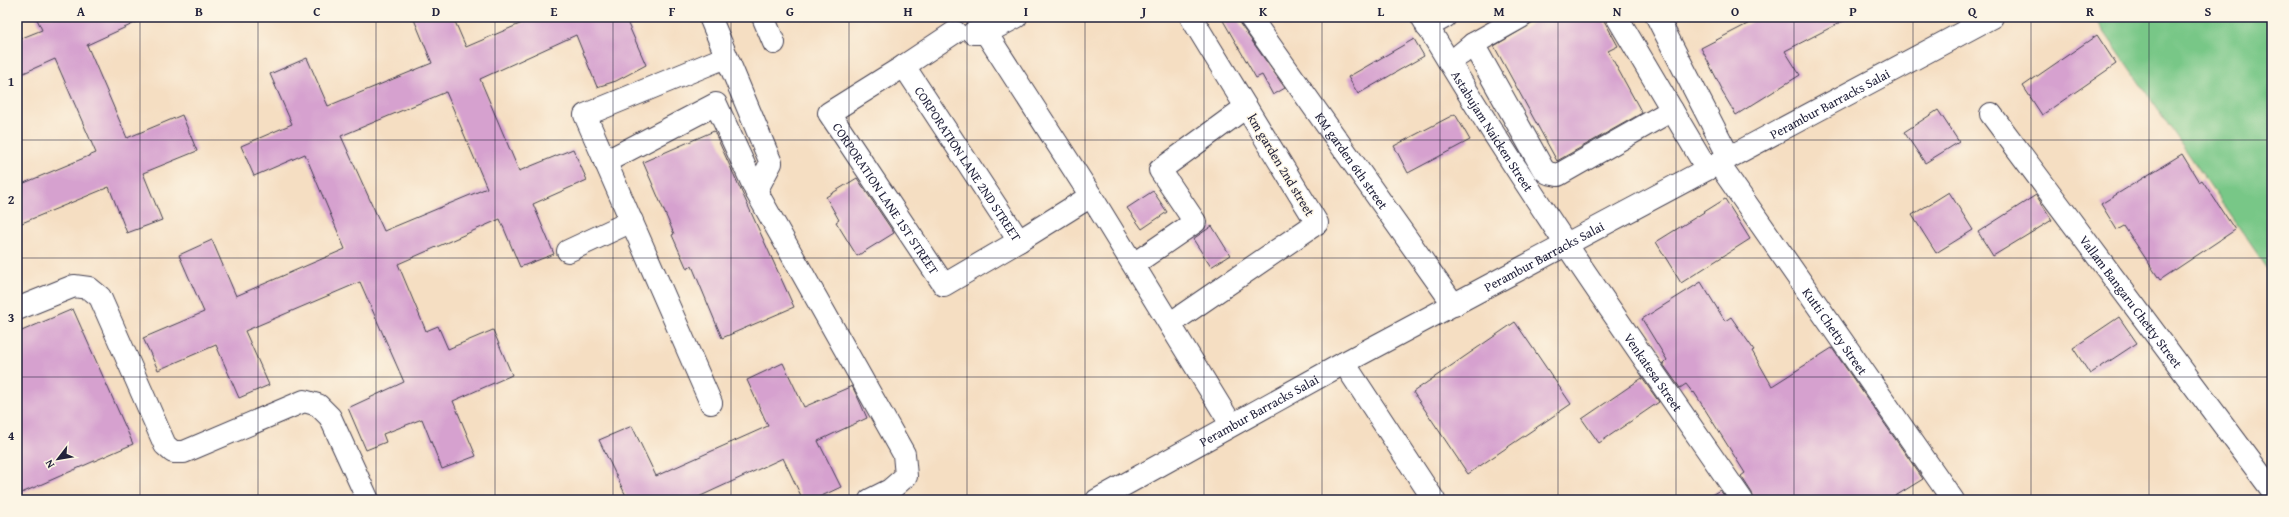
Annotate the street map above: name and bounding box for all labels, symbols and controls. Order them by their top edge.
text: A [77,2,86,21]
text: B [195,2,203,21]
text: C [313,2,321,21]
text: D [432,2,440,21]
text: E [551,2,558,21]
text: F [669,2,676,21]
text: G [786,2,794,21]
text: H [903,2,913,21]
text: I [1024,2,1028,21]
text: J [1140,2,1147,21]
text: K [1259,2,1268,21]
text: L [1378,2,1385,21]
text: M [1493,2,1505,21]
text: N [1613,2,1622,21]
text: O [1731,2,1739,21]
text: P [1849,2,1857,21]
text: Q [1968,2,1978,21]
text: R [2086,2,2095,21]
text: S [2205,2,2212,21]
street label: Perambur Barracks Salai [1766,64,1893,144]
street label: Astabujam Naicken Street [1447,67,1538,196]
text: 1 [8,72,14,91]
street label: CORPORATION LANE 2ND STREET [910,82,1026,245]
street label: KM garden 6th street [1311,108,1393,213]
street label: km garden 2nd street [1243,110,1319,220]
street label: CORPORATION LANE 1ST STREET [828,118,944,279]
text: 2 [8,190,15,209]
street label: Perambur Barracks Salai [1480,216,1608,296]
street label: Vallam Bangaru Chetty Street [2075,231,2187,372]
street label: Kutti Chetty Street [1798,284,1873,379]
text: 3 [8,308,14,327]
street label: Venkatesa Street [1620,329,1688,416]
street label: Perambur Barracks Salai [1196,369,1322,451]
text: 4 [8,426,15,445]
north arrow [38,439,78,479]
text: N [40,456,58,471]

